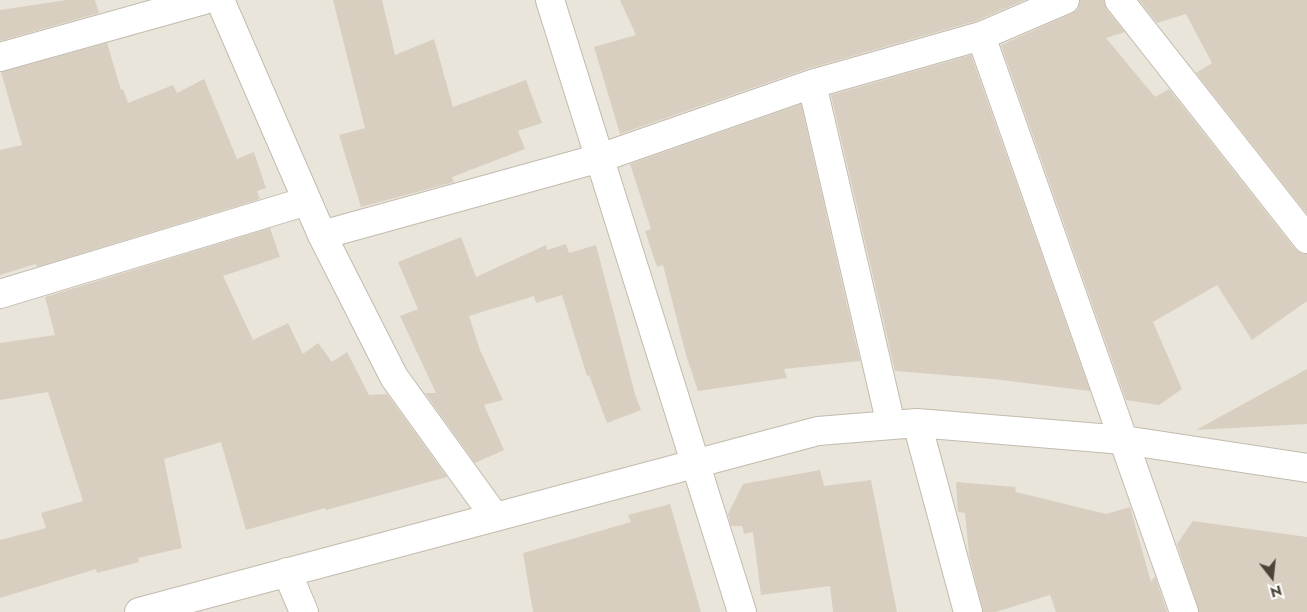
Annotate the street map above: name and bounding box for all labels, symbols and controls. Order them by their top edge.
north arrow [1247,552,1297,602]
text: N [1268,580,1284,603]

